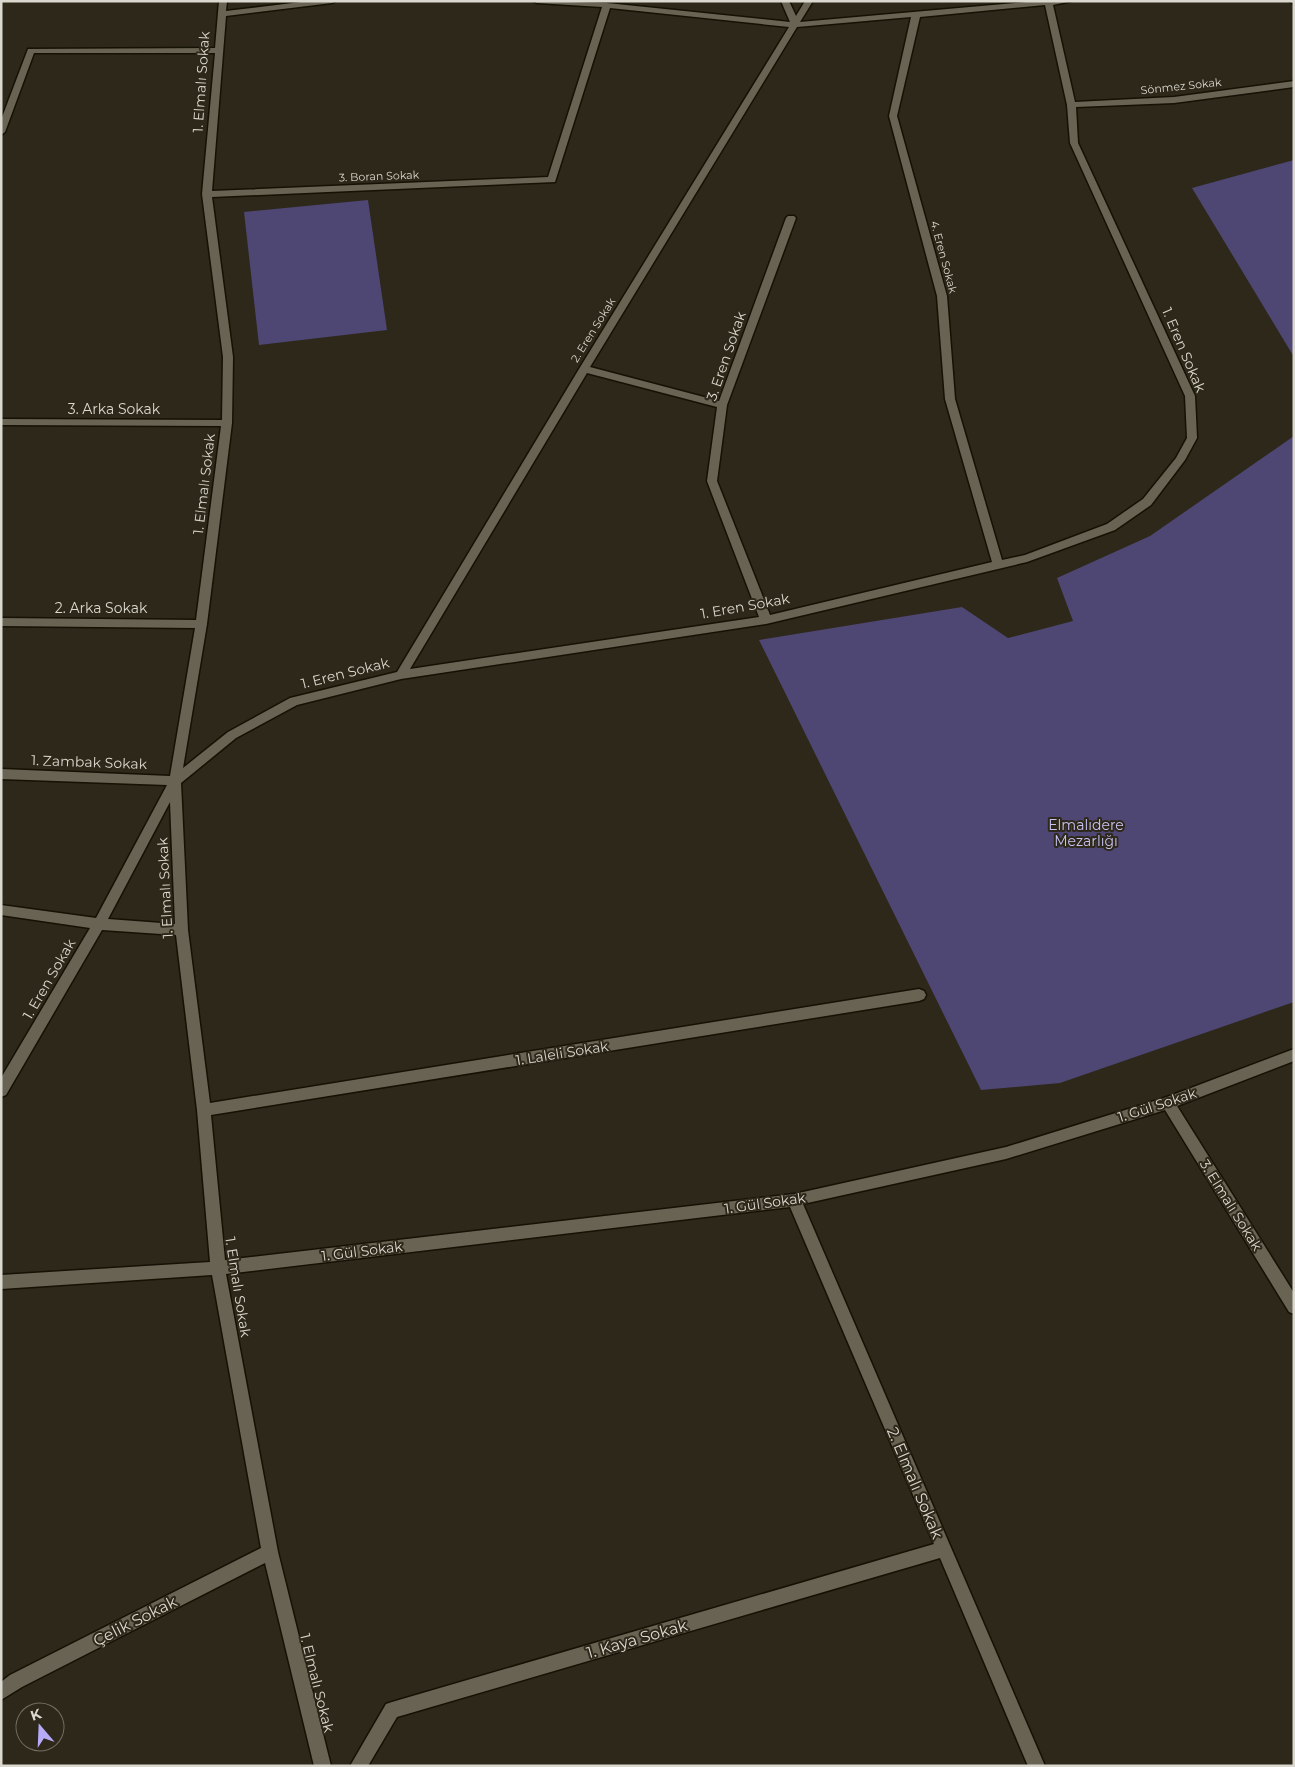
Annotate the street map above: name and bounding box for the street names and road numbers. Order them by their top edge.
street label: 1. Elmalı Sokak [188,30,214,133]
street label: Sönmez Sokak [1140,75,1222,97]
street label: 3. Boran Sokak [338,168,420,184]
street label: 4. Eren Sokak [928,219,961,295]
street label: 2. Eren Sokak [568,295,619,365]
street label: 1. Eren Sokak [1158,305,1210,396]
street label: 3. Eren Sokak [702,308,750,403]
street label: 3. Arka Sokak [68,400,161,418]
street label: 1. Elmalı Sokak [189,432,219,535]
street label: 1. Eren Sokak [699,589,792,623]
street label: 2. Arka Sokak [55,599,148,617]
street label: 1. Eren Sokak [299,653,392,693]
street label: 1. Zambak Sokak [31,751,148,773]
street label: 1. Elmalı Sokak [153,836,177,939]
street label: 1. Eren Sokak [19,935,80,1023]
street label: 1. Laleli Sokak [514,1037,610,1069]
street label: 1. Gül Sokak [1115,1084,1199,1126]
street label: 3. Elmalı Sokak [1196,1156,1267,1254]
street label: 1. Gül Sokak [723,1188,807,1218]
street label: 1. Elmalı Sokak [221,1236,255,1339]
street label: 1. Gül Sokak [320,1237,404,1265]
street label: 2. Elmalı Sokak [883,1424,947,1542]
street label: Çelik Sokak [90,1592,180,1650]
street label: 1. Kaya Sokak [584,1615,690,1662]
street label: 1. Elmalı Sokak [296,1632,338,1735]

